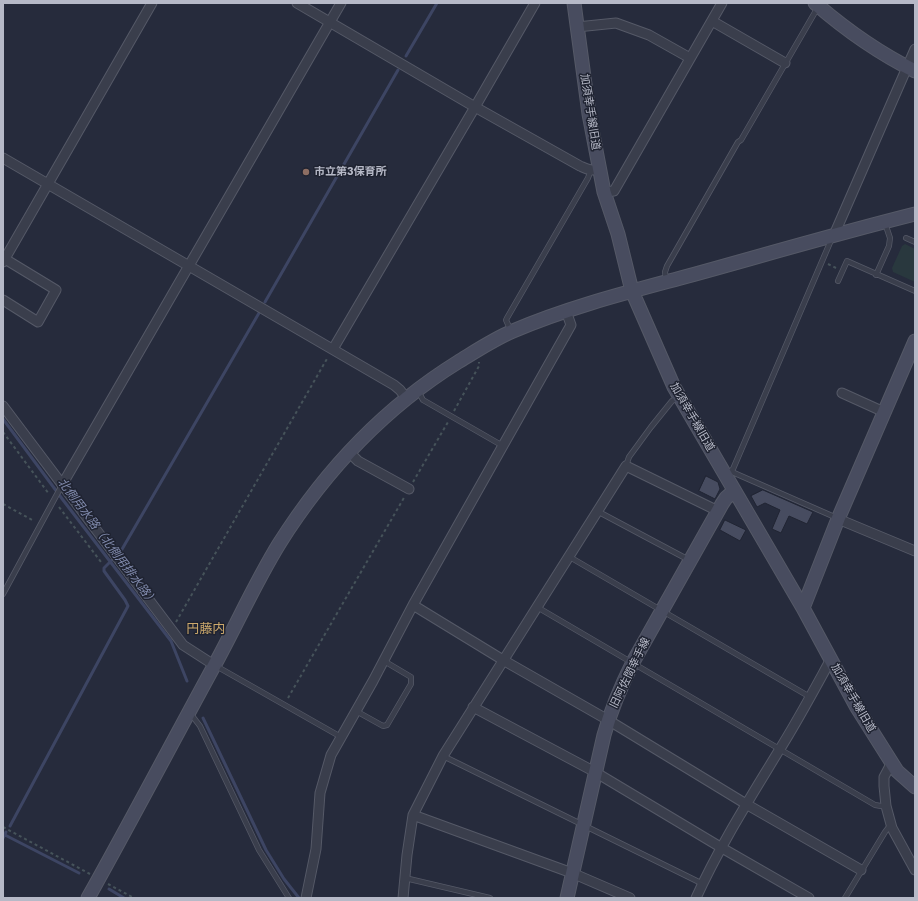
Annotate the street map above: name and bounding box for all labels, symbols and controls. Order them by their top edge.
street label: 加須幸手線旧道 [577,73,603,151]
place label: 市立第3保育所 [314,165,387,179]
marker: 市立第3保育所 [301,167,311,177]
street label: 加須幸手線旧道 [667,380,717,454]
water label: 北側用水路（北側用排水路） [54,475,160,609]
district label: 円藤内 [187,621,225,637]
street label: 旧阿佐間幸手線 [607,636,653,710]
street label: 加須幸手線旧道 [828,661,878,735]

